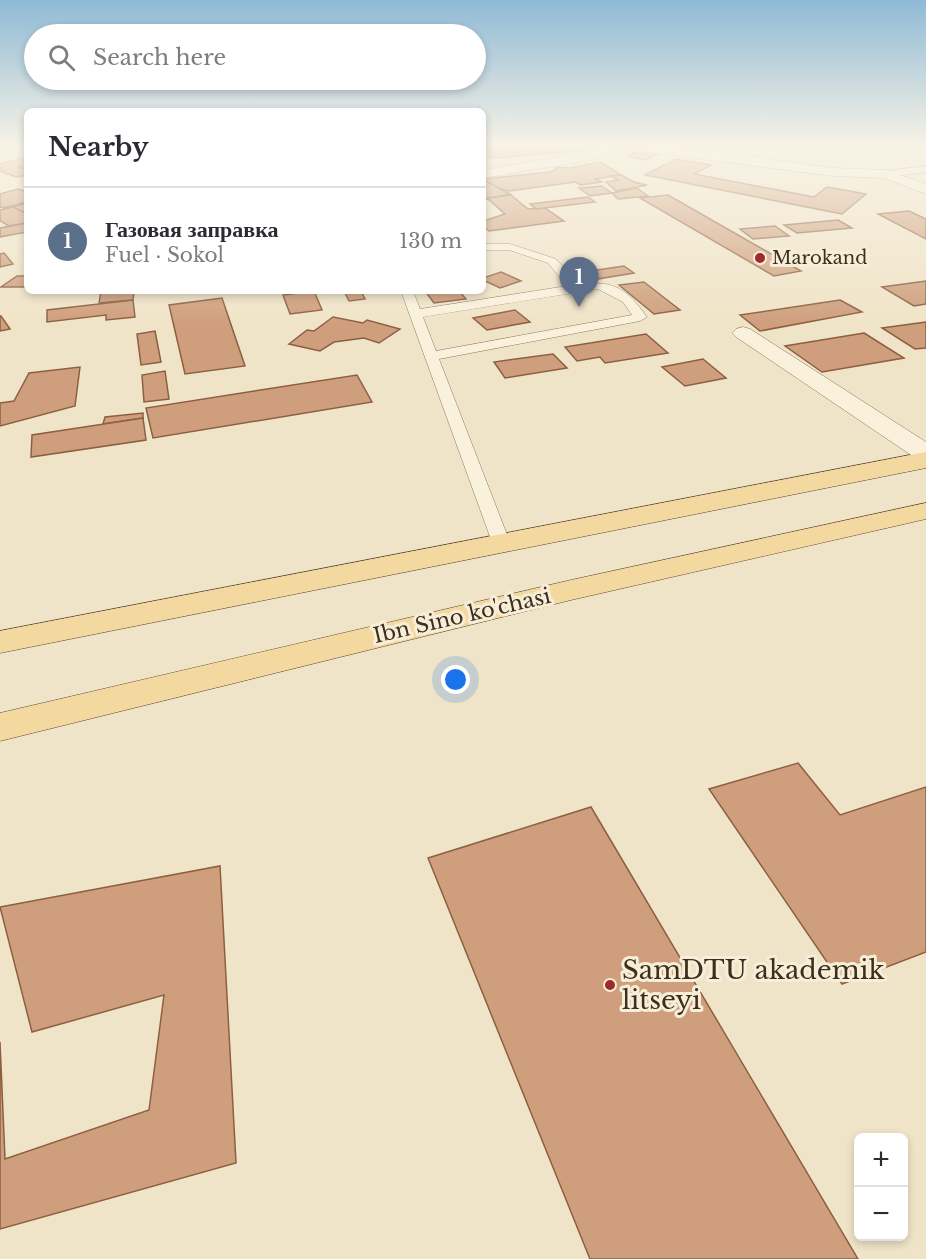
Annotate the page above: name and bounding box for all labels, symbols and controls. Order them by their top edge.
search box [24,24,486,90]
icon: search [45,41,78,74]
text: Search here [93,44,226,71]
text: Nearby [48,131,149,163]
text: Газовая заправка [105,216,279,243]
text: 1 [63,229,72,253]
text: 130 m [399,229,462,253]
text: Fuel · Sokol [105,243,224,267]
place label: Marokand [772,247,867,269]
marker: Marokand [753,251,767,265]
pin: 1 [560,258,598,307]
street label: Ibn Sino ko'chasi [371,583,553,649]
your location [441,665,470,694]
place label: SamDTU akademik litseyi [622,954,885,1016]
marker: SamDTU akademik litseyi [603,978,617,992]
map controls [854,1133,908,1241]
button: + [854,1133,908,1187]
button: − [854,1187,908,1241]

